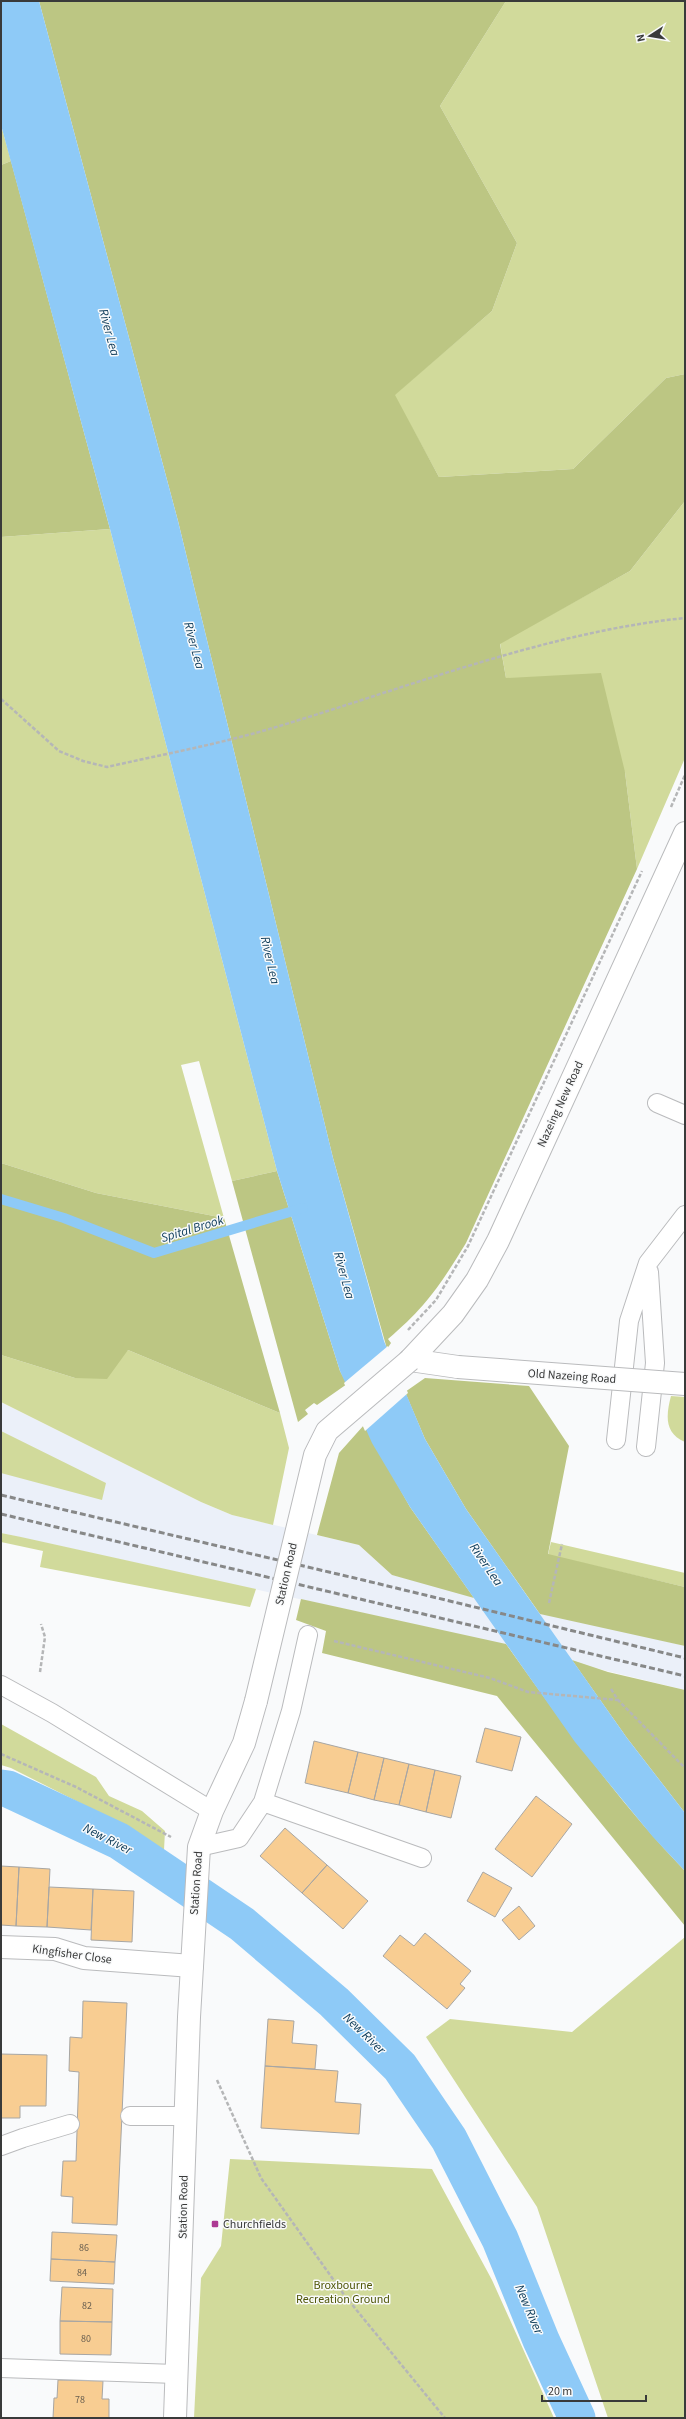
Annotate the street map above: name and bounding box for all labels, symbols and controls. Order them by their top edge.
north arrow [630,16,670,56]
text: N [633,33,649,43]
water label: River Lea [94,307,124,358]
water label: River Lea [179,620,209,671]
water label: River Lea [256,935,284,986]
street label: Nazeing New Road [533,1058,588,1150]
water label: Spital Brook [159,1211,227,1247]
water label: River Lea [329,1250,359,1301]
street label: Old Nazeing Road [527,1365,617,1388]
water label: River Lea [465,1539,507,1590]
street label: Station Road [271,1541,302,1607]
water label: New River [80,1819,136,1859]
street label: Station Road [186,1850,207,1916]
street label: Kingfisher Close [31,1940,113,1969]
water label: New River [339,2009,390,2059]
street label: Station Road [174,2175,193,2239]
place label: Churchfields [223,2216,286,2233]
marker: Churchfields [210,2219,220,2229]
house number: 86 [79,2241,89,2255]
house number: 84 [77,2266,87,2280]
park label: Broxbourne Recreation Ground [296,2277,390,2308]
water label: New River [511,2282,548,2338]
house number: 82 [82,2299,92,2313]
house number: 80 [81,2332,91,2346]
scale bar [542,2377,646,2403]
text: 20 m [548,2383,572,2400]
house number: 78 [75,2393,85,2407]

